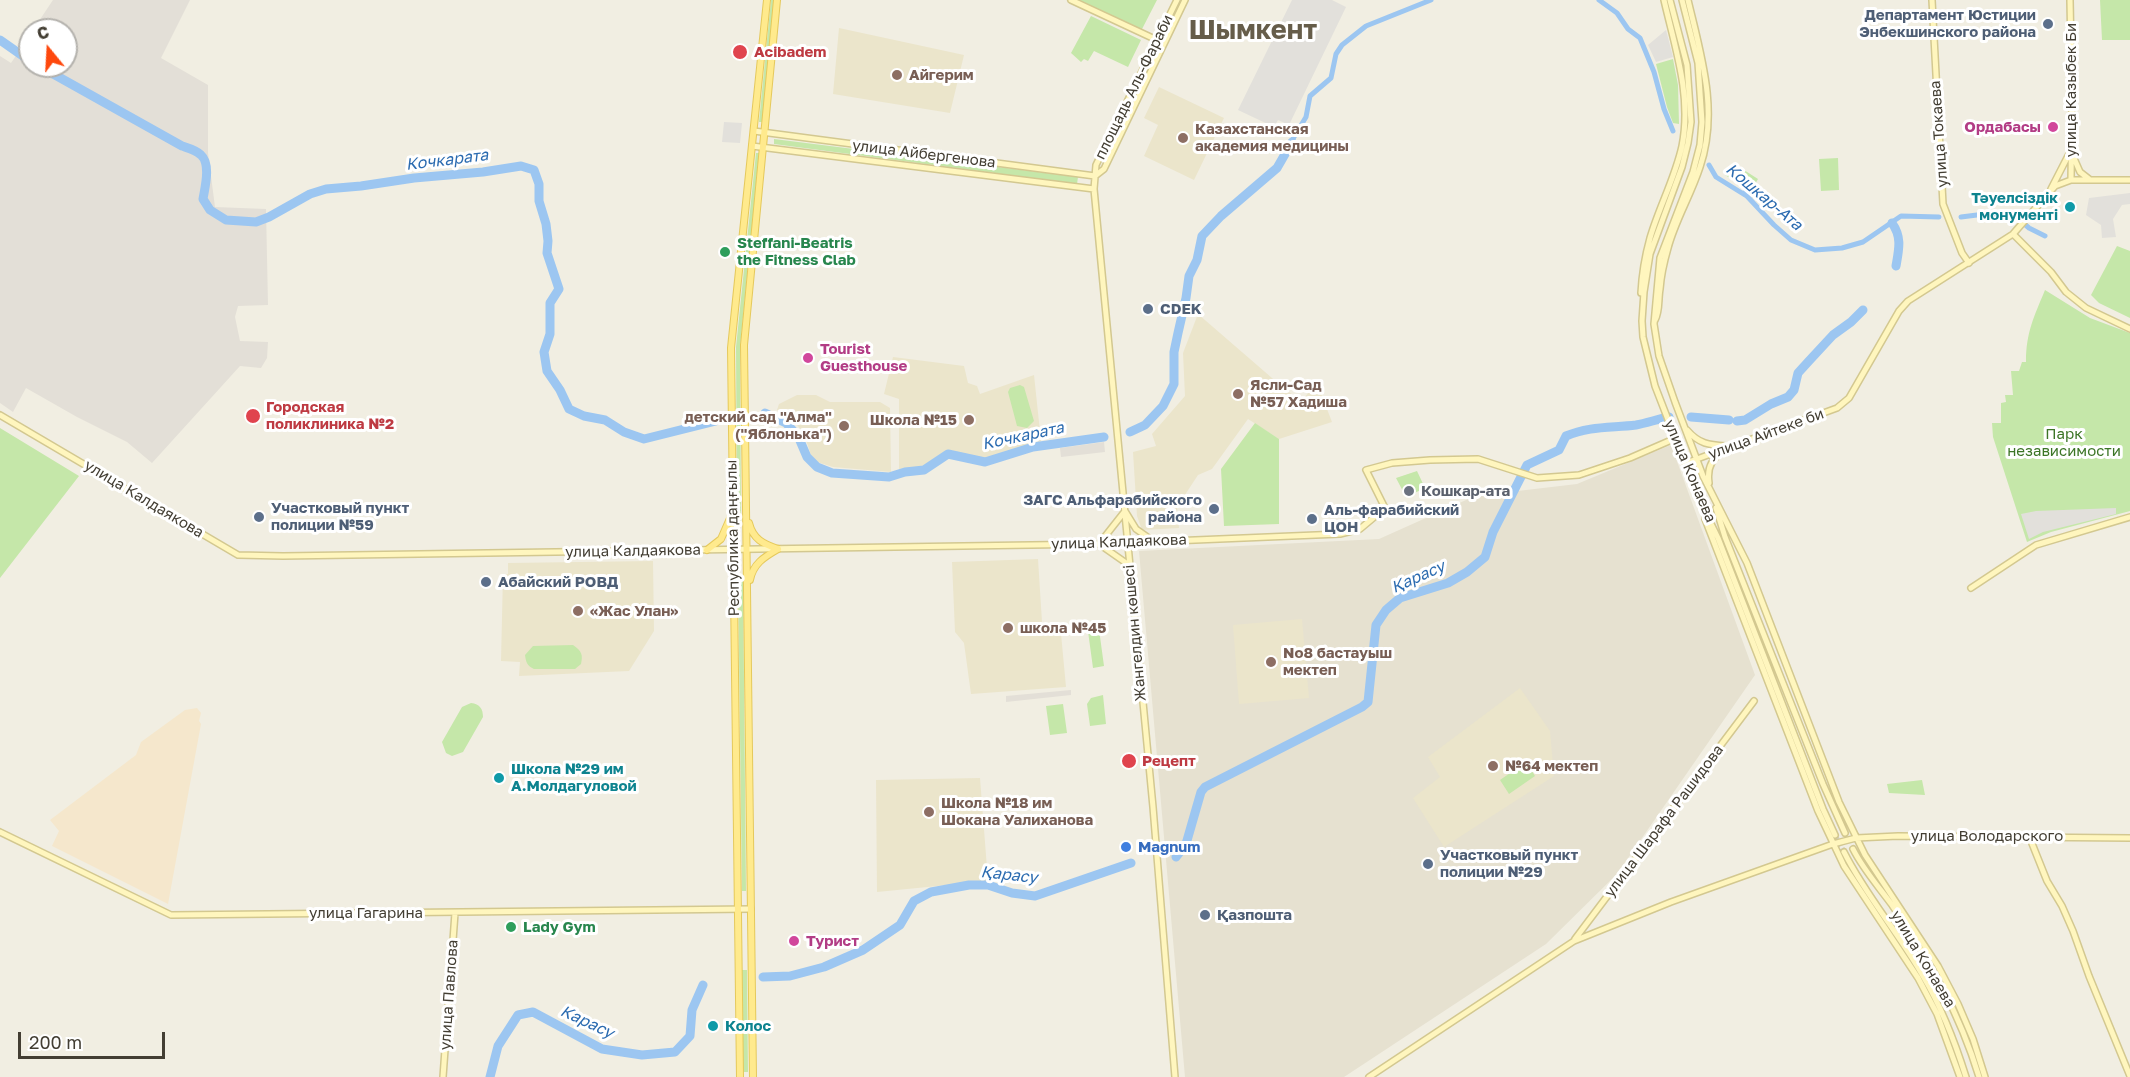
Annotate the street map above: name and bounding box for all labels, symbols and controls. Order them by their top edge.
place label: Департамент Юстиции Энбекшинского района [1859,6,2036,41]
street label: площадь Аль-Фараби [1091,12,1177,162]
district label: Шымкент [1189,14,1317,46]
marker: Департамент Юстиции Энбекшинского района [2041,17,2055,31]
north arrow [18,18,78,78]
text: С [35,22,52,44]
street label: улица Казыбек Би [2062,23,2080,157]
marker: Acibadem [731,43,749,61]
place label: Acibadem [754,43,826,61]
place label: Айгерим [909,66,974,84]
marker: Айгерим [890,68,904,82]
street label: улица Токаева [1926,80,1952,188]
place label: Ордабасы [1964,118,2041,136]
place label: Казахстанская академия медицины [1195,120,1349,155]
marker: Ордабасы [2046,120,2060,134]
marker: Казахстанская академия медицины [1176,131,1190,145]
street label: улица Айбергенова [851,136,997,172]
water label: Кочкарата [405,145,489,175]
water label: Кошкар-Ата [1722,160,1806,234]
place label: Тәуелсіздік монументі [1971,189,2058,224]
marker: Тәуелсіздік монументі [2063,200,2077,214]
place label: Steffani-Beatris the Fitness Clab [737,234,856,269]
marker: Steffani-Beatris the Fitness Clab [718,245,732,259]
place label: CDEK [1160,300,1202,318]
marker: CDEK [1141,302,1155,316]
place label: Tourist Guesthouse [820,340,907,375]
marker: Tourist Guesthouse [801,351,815,365]
place label: Ясли-Сад №57 Хадиша [1250,376,1347,411]
marker: Ясли-Сад №57 Хадиша [1231,387,1245,401]
place label: Городская поликлиника №2 [266,398,394,433]
street label: улица Айтеке би [1706,405,1826,463]
marker: Городская поликлиника №2 [244,407,262,425]
place label: детский сад "Алма" ("Яблонька") [684,408,832,443]
place label: Школа №15 [870,411,957,429]
marker: Школа №15 [962,413,976,427]
street label: улица Конаева [1660,417,1720,525]
water label: Кочкарата [981,418,1065,454]
marker: детский сад "Алма" ("Яблонька") [837,419,851,433]
park label: Парк независимости [2007,425,2121,460]
street label: улица Калдаякова [81,456,207,542]
street label: Республика даңғылы [723,460,743,616]
place label: Кошкар-ата [1421,482,1510,500]
marker: Кошкар-ата [1402,484,1416,498]
place label: ЗАГС Альфарабийского района [1023,491,1202,526]
place label: Участковый пункт полиции №59 [271,499,409,534]
place label: Аль-фарабийский ЦОН [1324,501,1459,536]
marker: ЗАГС Альфарабийского района [1207,502,1221,516]
marker: Участковый пункт полиции №59 [252,510,266,524]
marker: Аль-фарабийский ЦОН [1305,512,1319,526]
street label: улица Калдаякова [1051,531,1187,553]
street label: улица Калдаякова [565,541,701,561]
water label: Қарасу [1388,557,1448,597]
street label: Жангелдин көшесі [1120,564,1150,702]
place label: Абайский РОВД [498,573,618,591]
marker: Абайский РОВД [479,575,493,589]
place label: «Жас Улан» [590,602,678,620]
marker: «Жас Улан» [571,604,585,618]
place label: школа №45 [1020,619,1106,637]
marker: школа №45 [1001,621,1015,635]
place label: No8 бастауыш мектеп [1283,644,1392,679]
marker: No8 бастауыш мектеп [1264,655,1278,669]
street label: улица Шарафа Рашидова [1601,741,1727,901]
marker: Рецепт [1120,752,1138,770]
place label: Рецепт [1142,752,1196,770]
place label: №64 мектеп [1505,757,1598,775]
marker: №64 мектеп [1486,759,1500,773]
place label: Школа №29 им А.Молдагуловой [511,760,637,795]
marker: Школа №29 им А.Молдагуловой [492,771,506,785]
place label: Школа №18 им Шокана Уалиханова [941,794,1093,829]
marker: Школа №18 им Шокана Уалиханова [922,805,936,819]
street label: улица Володарского [1911,827,2063,845]
place label: Magnum [1138,838,1200,856]
marker: Magnum [1119,840,1133,854]
place label: Участковый пункт полиции №29 [1440,846,1578,881]
marker: Участковый пункт полиции №29 [1421,857,1435,871]
water label: Қарасу [980,862,1038,888]
street label: улица Гагарина [309,904,423,922]
place label: Қазпошта [1217,906,1292,924]
street label: улица Конаева [1887,907,1959,1011]
marker: Қазпошта [1198,908,1212,922]
place label: Lady Gym [523,918,596,936]
marker: Lady Gym [504,920,518,934]
place label: Турист [806,932,859,950]
marker: Турист [787,934,801,948]
street label: улица Павлова [436,939,462,1051]
water label: Карасу [557,1001,617,1043]
place label: Колос [725,1017,771,1035]
marker: Колос [706,1019,720,1033]
scale bar [21,1020,168,1058]
text: 200 m [29,1031,82,1053]

